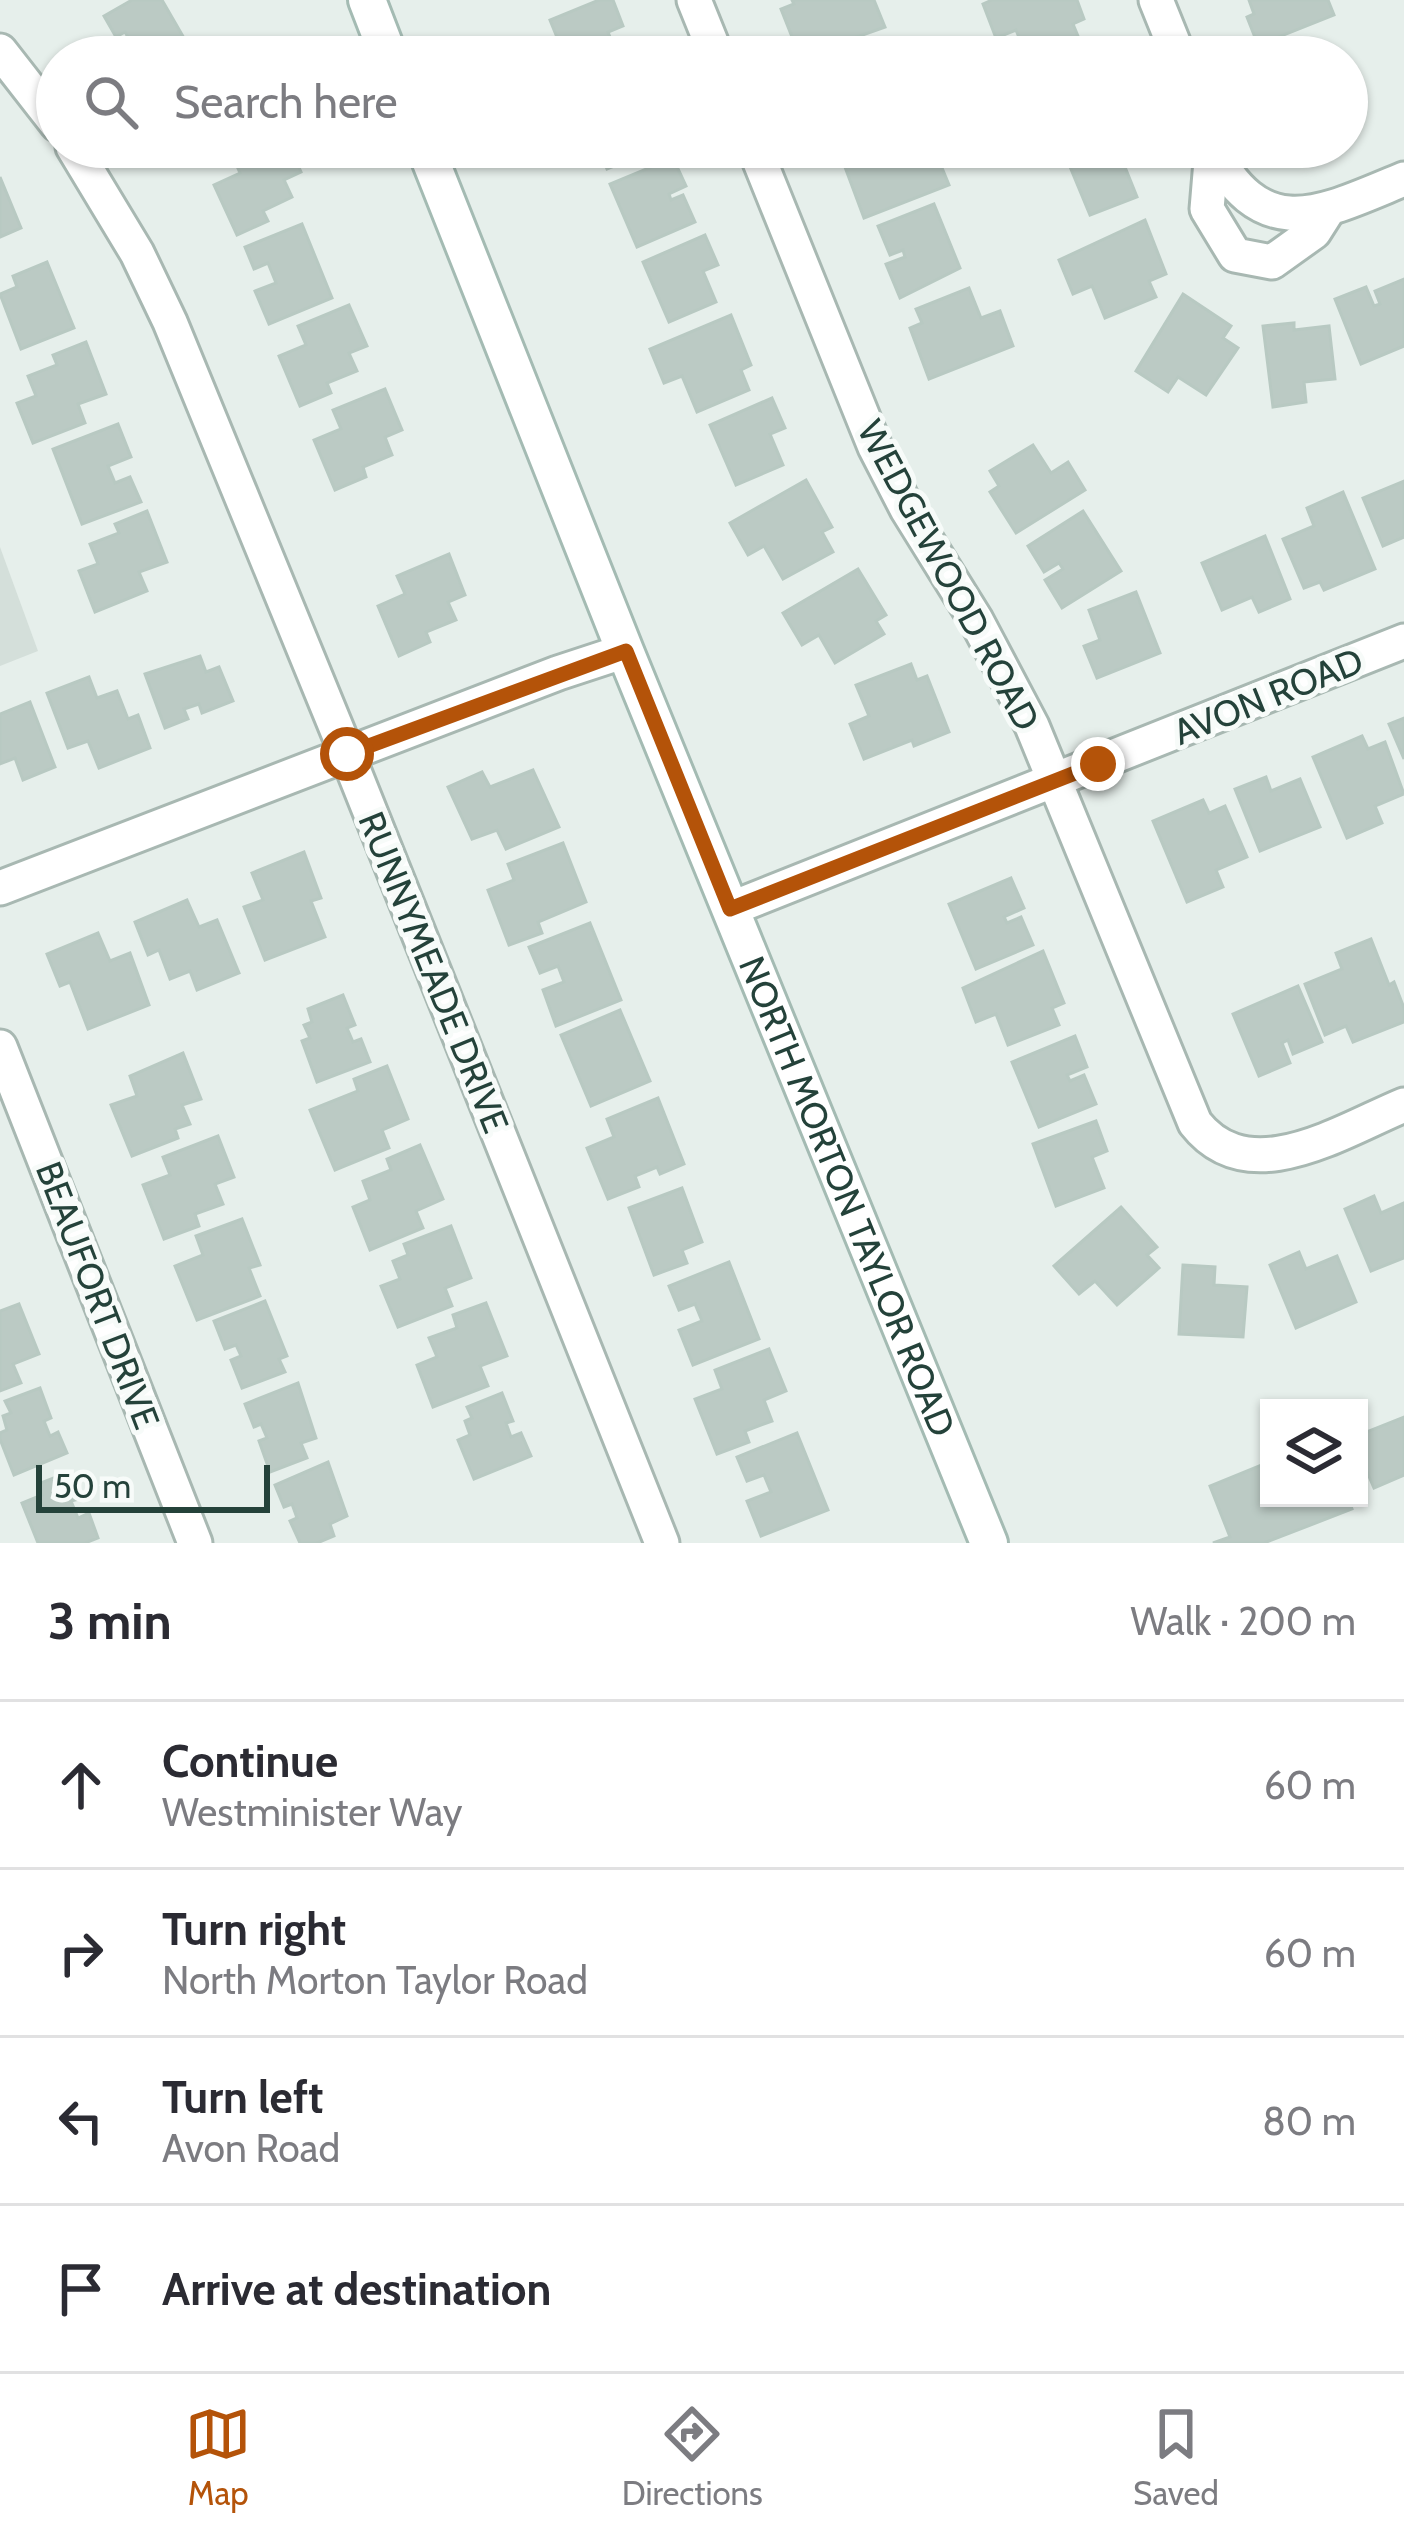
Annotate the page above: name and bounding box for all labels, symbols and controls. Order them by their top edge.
search box [36,36,1368,168]
icon: search [78,69,144,135]
text: Search here [174,75,398,129]
street label: WEDGEWOOD ROAD [849,412,1049,738]
street label: AVON ROAD [1167,638,1369,754]
route start [320,727,374,781]
route end [1071,737,1125,791]
street label: RUNNYMEADE DRIVE [349,805,519,1139]
street label: NORTH MORTON TAYLOR ROAD [730,950,965,1443]
street label: BEAUFORT DRIVE [27,1155,169,1435]
map controls [1260,1399,1368,1507]
button: layers [1260,1399,1368,1507]
scale bar [36,1459,270,1512]
text: 50 m [54,1466,131,1506]
text: 3 min [48,1590,172,1652]
text: Walk · 200 m [1131,1597,1356,1645]
text: Continue [162,1734,338,1788]
icon: ahead [48,1752,114,1818]
text: 60 m [1264,1761,1356,1809]
text: Westminister Way [162,1788,462,1836]
text: Turn right [162,1902,346,1956]
icon: right [48,1920,114,1986]
text: 60 m [1264,1929,1356,1977]
text: North Morton Taylor Road [162,1956,588,2004]
text: Turn left [162,2070,324,2124]
icon: left [48,2088,114,2154]
text: 80 m [1262,2097,1356,2145]
text: Avon Road [162,2124,340,2172]
icon: arrive [48,2256,114,2322]
text: Arrive at destination [162,2262,551,2316]
tab: Map [185,2401,251,2513]
tab: Directions [622,2401,763,2513]
tab: Saved [1133,2401,1219,2513]

